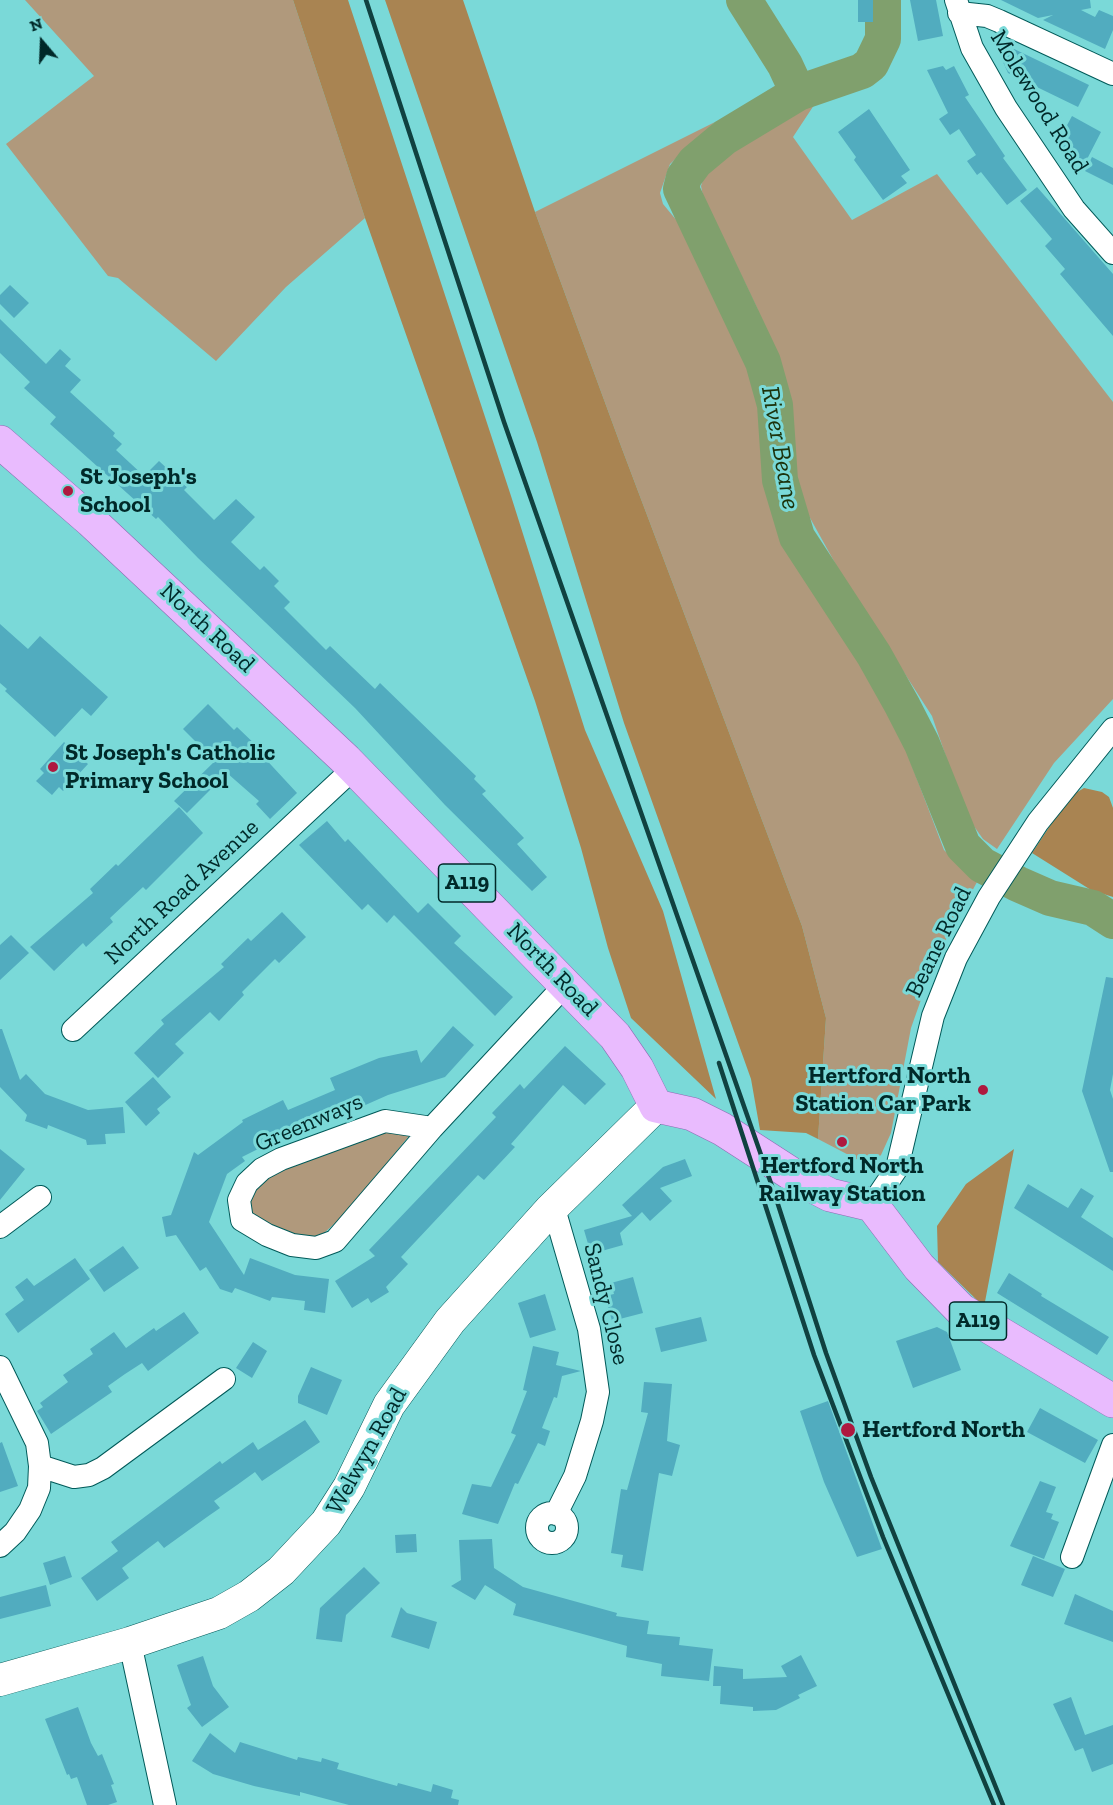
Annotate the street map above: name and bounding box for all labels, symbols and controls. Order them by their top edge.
north arrow [12,12,72,72]
text: N [27,14,45,35]
street label: Molewood Road [984,25,1094,179]
water label: River Beane [754,384,806,512]
place label: St Joseph's School [80,463,197,519]
marker: St Joseph's School [61,484,75,498]
street label: North Road [154,577,260,679]
place label: St Joseph's Catholic Primary School [65,739,275,795]
marker: St Joseph's Catholic Primary School [46,760,60,774]
street label: North Road Avenue [99,813,265,971]
road number: A119 [438,864,496,902]
street label: Beane Road [900,882,978,1002]
street label: North Road [500,917,604,1023]
place label: Hertford North Station Car Park [795,1062,971,1118]
marker: Hertford North Station Car Park [976,1083,990,1097]
street label: Greenways [251,1087,367,1159]
marker: Hertford North Railway Station [835,1135,849,1149]
place label: Hertford North Railway Station [759,1152,925,1208]
street label: Sandy Close [577,1240,635,1368]
road number: A119 [950,1302,1006,1340]
street label: Welwyn Road [320,1383,414,1519]
place label: Hertford North [862,1416,1025,1444]
marker: Hertford North [839,1421,857,1439]

